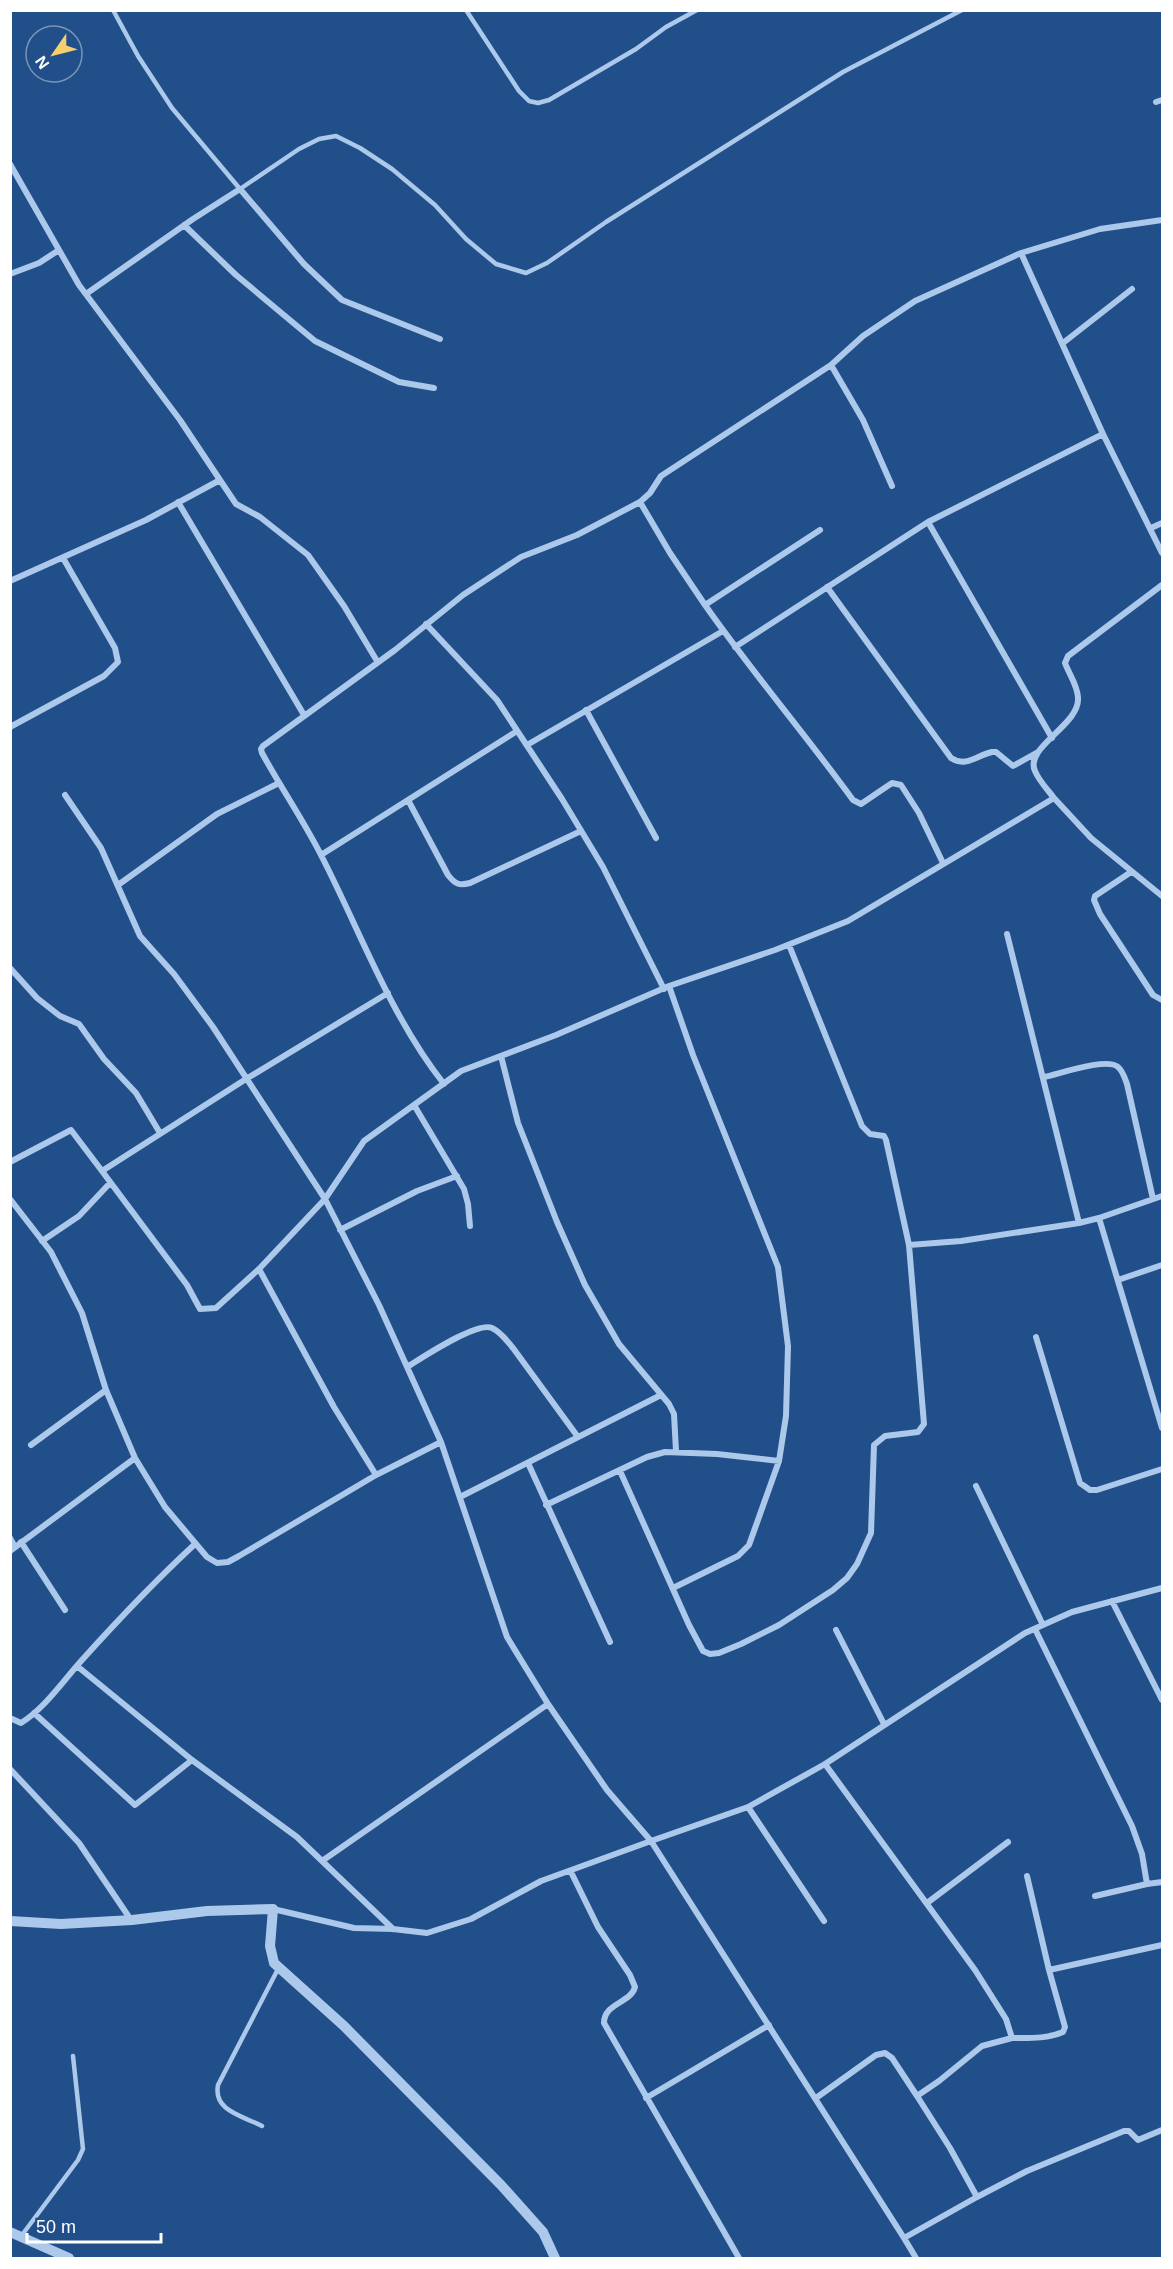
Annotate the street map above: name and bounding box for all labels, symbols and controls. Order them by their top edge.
north arrow [24,24,84,84]
text: N [32,53,52,72]
scale bar [27,2206,160,2244]
text: 50 m [36,2217,76,2237]

